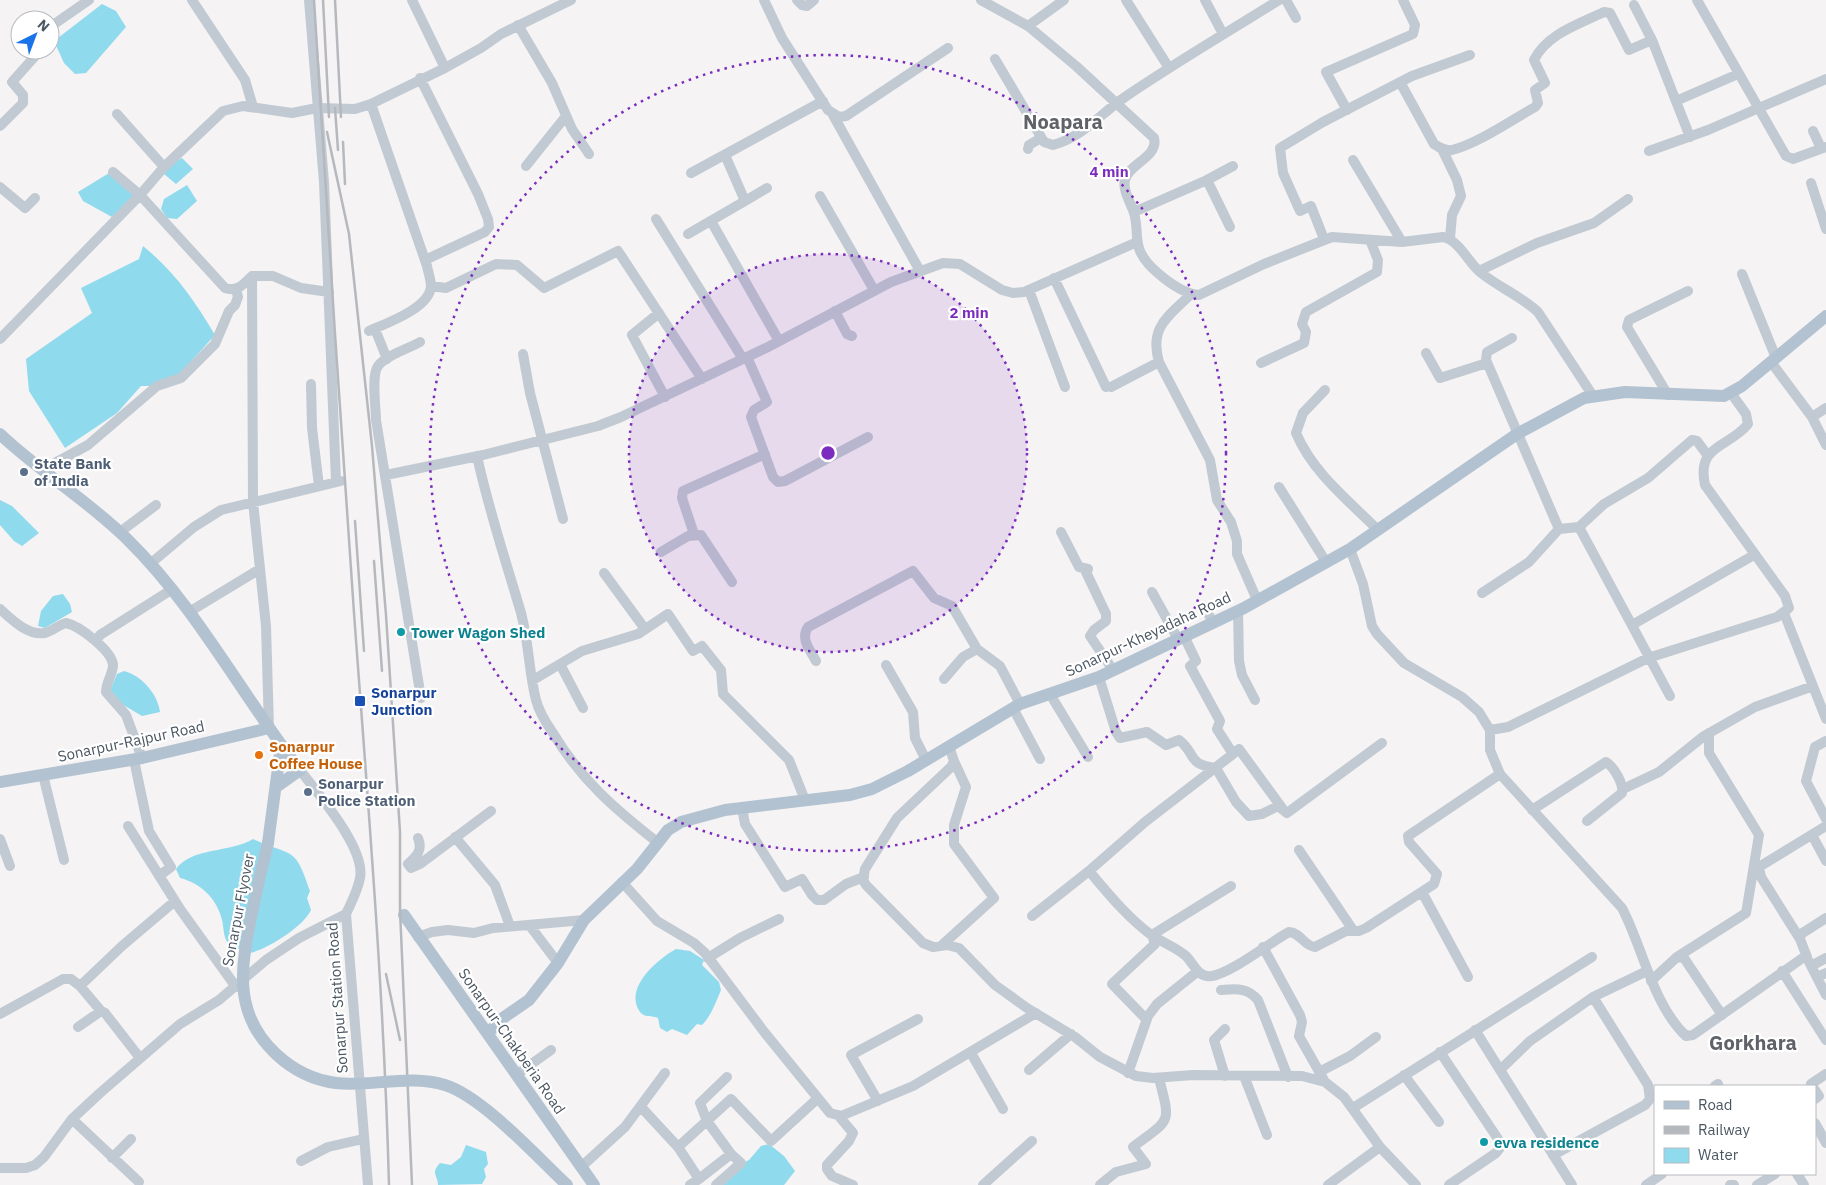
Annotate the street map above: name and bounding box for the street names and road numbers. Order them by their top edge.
street label: Sonarpur-Kheyadaha Road [1062,587,1234,681]
street label: Sonarpur-Rajpur Road [56,716,206,766]
street label: Sonarpur Flyover [218,852,258,968]
street label: Sonarpur Station Road [322,922,352,1074]
street label: Sonarpur-Chakberia Road [454,964,570,1118]

